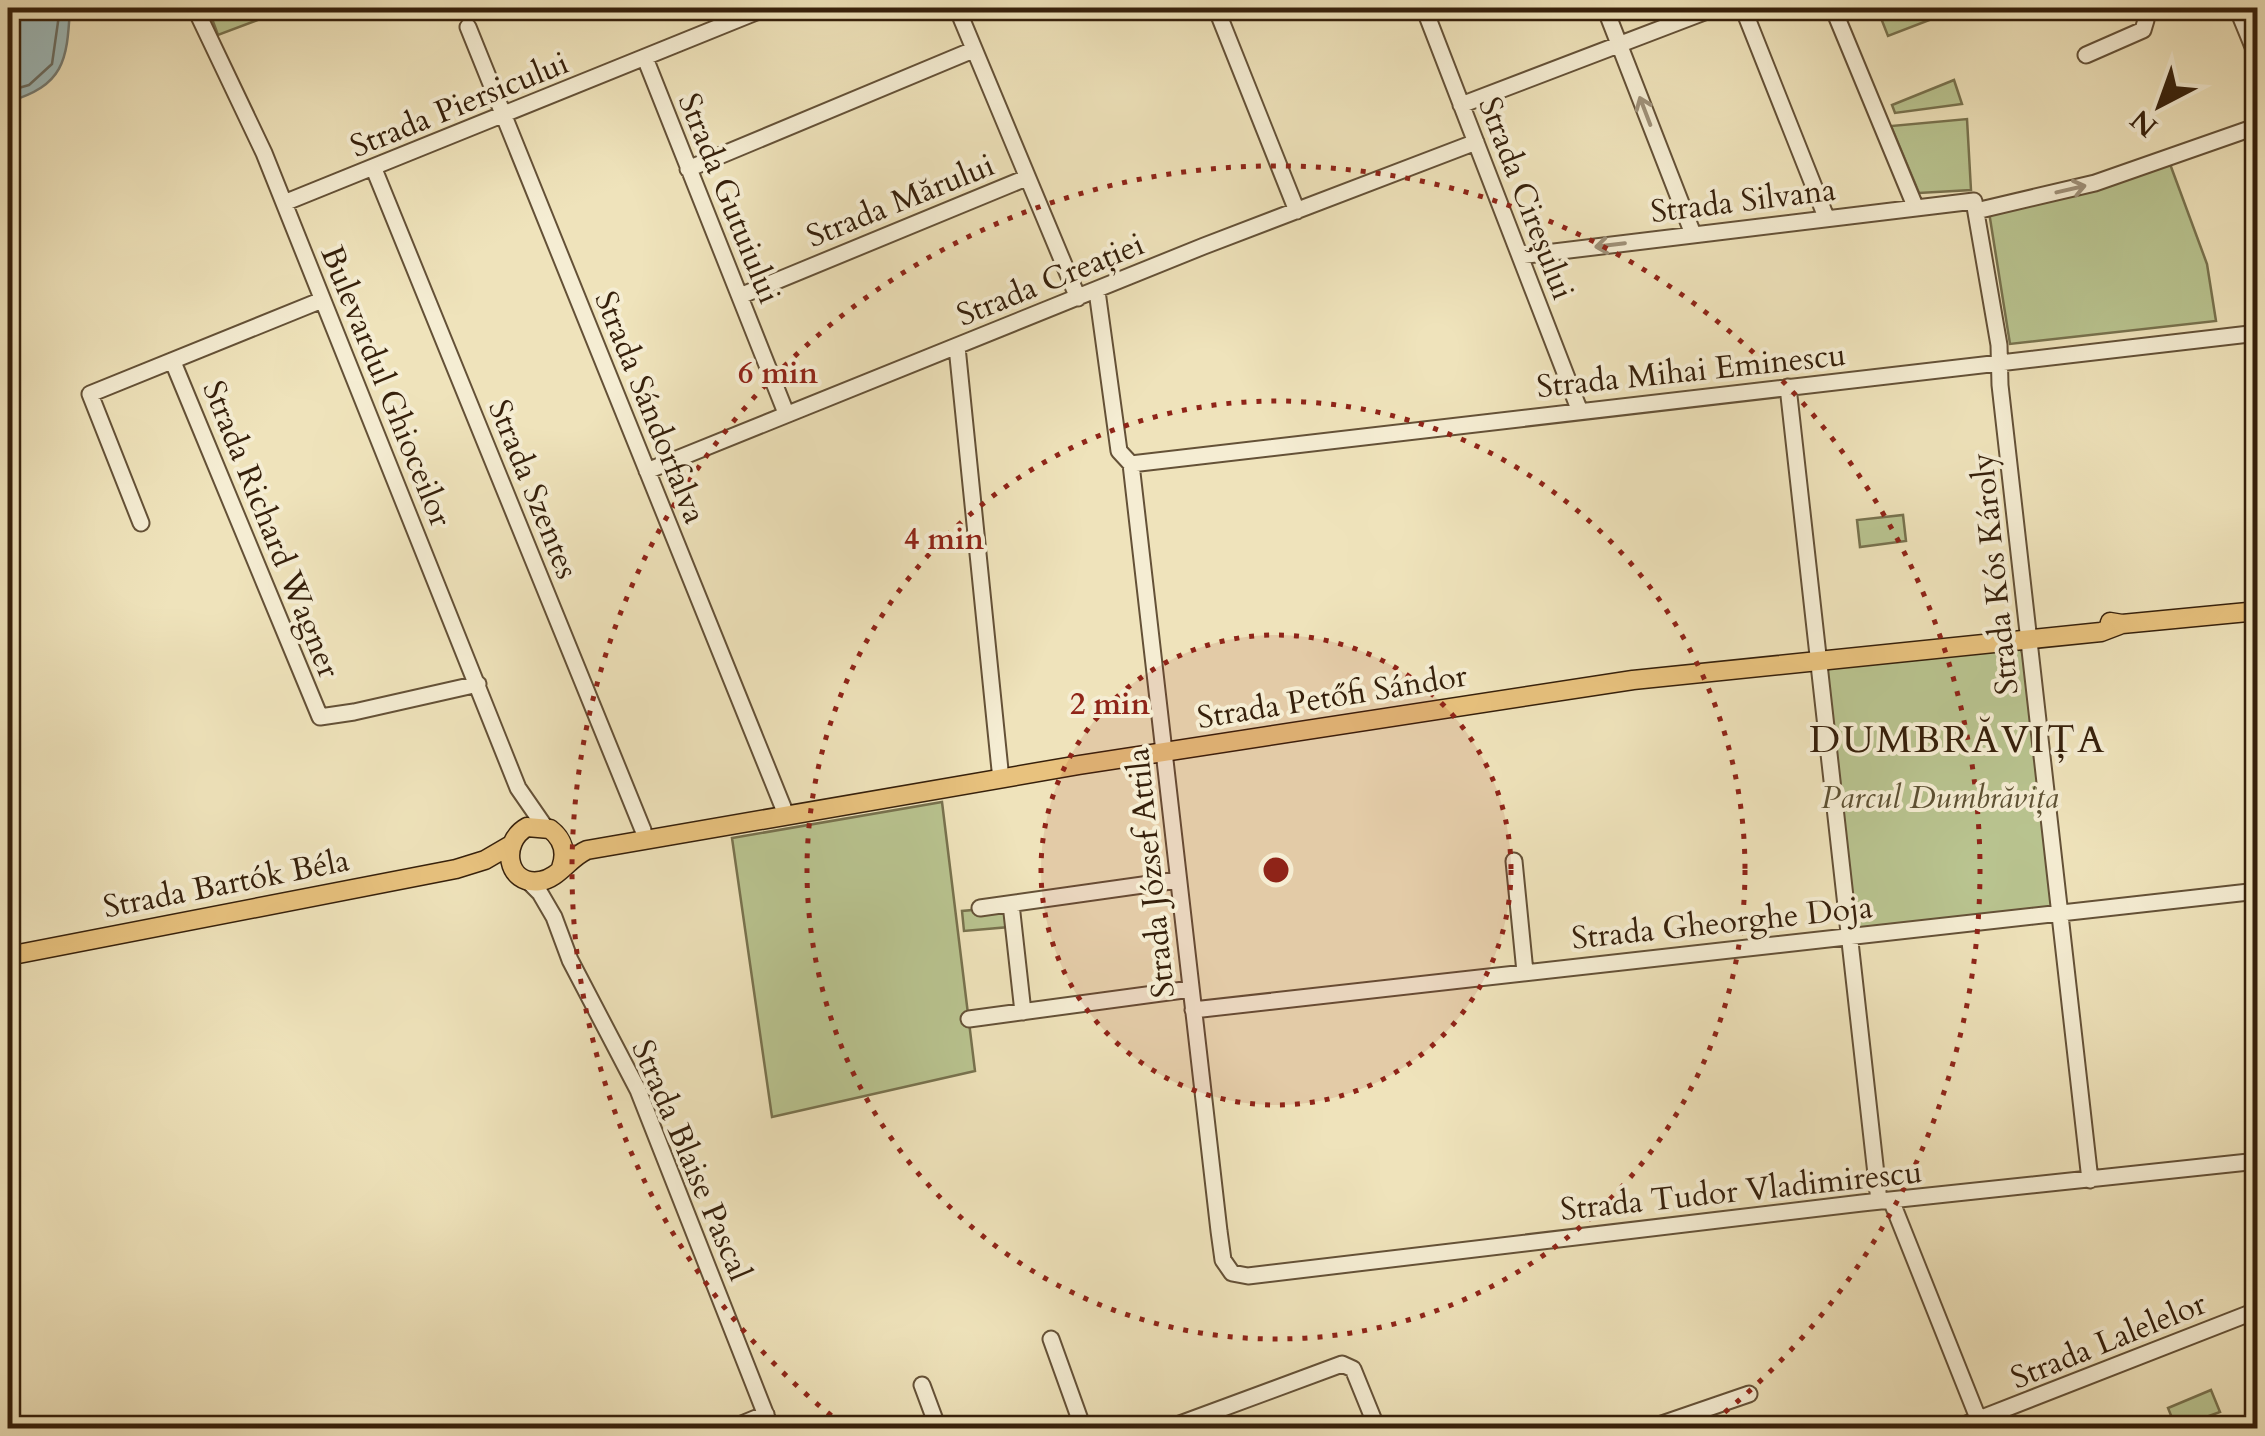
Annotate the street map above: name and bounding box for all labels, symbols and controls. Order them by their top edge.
street label: Strada Piersicului [344,41,575,169]
north arrow [2110,55,2210,155]
street label: Strada Gutuiului [667,87,791,310]
street label: Strada Cireșului [1467,91,1585,306]
one-way arrow [1635,96,1653,127]
text: N [2123,101,2166,145]
street label: Strada Mărului [800,143,1001,259]
street label: Strada Silvana [1648,168,1838,234]
one-way arrow [2054,179,2086,197]
street label: Strada Creației [950,222,1151,337]
one-way arrow [1594,236,1626,255]
street label: Bulevardul Ghioceilor [310,239,463,534]
street label: Strada Sándorfalva [583,285,717,530]
street label: Strada Mihai Eminescu [1534,333,1848,409]
text: 6 min [738,353,818,394]
street label: Strada Richard Wagner [191,374,351,685]
street label: Strada Szentes [477,393,589,585]
street label: Strada Kós Károly [1960,451,2030,697]
text: 4 min [904,519,984,560]
street label: Strada Petőfi Sándor [1194,654,1471,740]
text: 2 min [1070,684,1150,725]
district label: DUMBRĂVIȚA [1809,714,2107,766]
street label: Strada József Attila [1116,746,1186,1000]
park label: Parcul Dumbrăvița [1821,776,2059,820]
street label: Strada Bartók Béla [99,839,353,929]
centre of rings [1258,852,1294,888]
street label: Strada Gheorghe Doja [1570,885,1875,961]
street label: Strada Blaise Pascal [620,1033,762,1288]
street label: Strada Tudor Vladimirescu [1558,1150,1924,1232]
street label: Strada Lalelelor [2004,1282,2213,1400]

